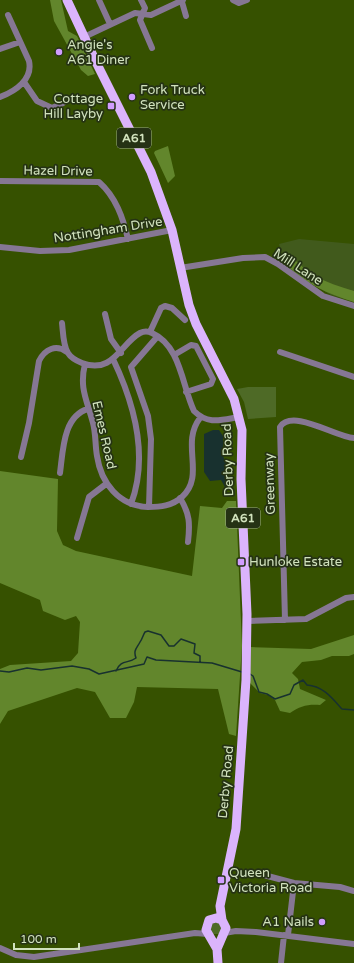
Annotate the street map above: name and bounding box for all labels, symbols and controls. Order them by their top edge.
place label: Angie's A61 Diner [67,37,130,68]
marker: Angie's A61 Diner [54,47,64,57]
place label: Fork Truck Service [140,82,205,113]
place label: Cottage Hill Layby [43,91,103,122]
marker: Fork Truck Service [127,92,137,102]
marker: Cottage Hill Layby [106,101,116,111]
road number: A61 [117,128,151,148]
street label: Hazel Drive [23,162,93,180]
street label: Nottingham Drive [52,213,164,247]
street label: Mill Lane [270,245,326,289]
street label: Emes Road [88,399,120,471]
street label: Derby Road [219,423,237,497]
street label: Greenway [261,453,279,515]
road number: A61 [226,508,260,528]
place label: Hunloke Estate [249,554,342,570]
marker: Hunloke Estate [236,557,246,567]
street label: Derby Road [215,745,237,819]
place label: Queen Victoria Road [229,865,312,896]
marker: Queen Victoria Road [216,875,226,885]
place label: A1 Nails [262,914,314,930]
marker: A1 Nails [317,917,327,927]
scale bar [14,925,79,951]
text: 100 m [20,932,57,946]

